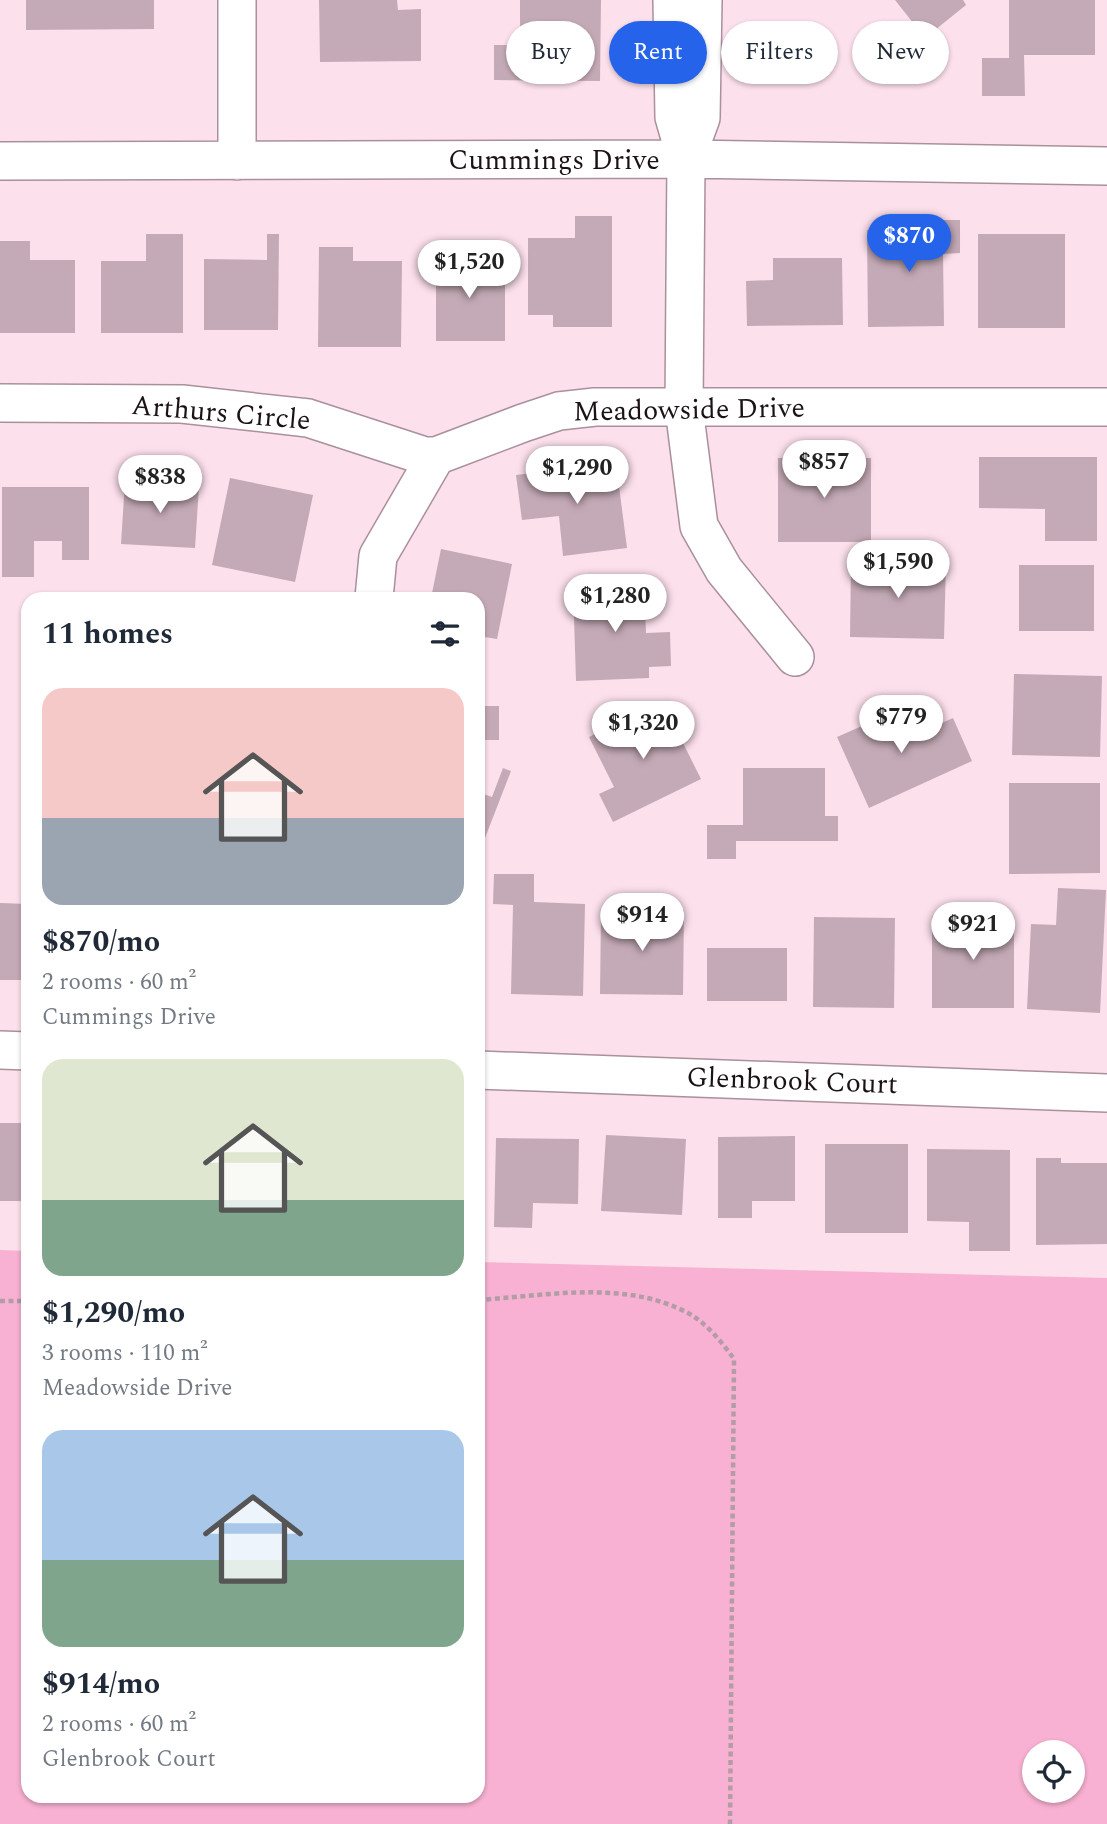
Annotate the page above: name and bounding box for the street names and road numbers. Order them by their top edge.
street label: Cummings Drive [448,139,660,182]
street label: Arthurs Circle [130,384,312,442]
street label: Meadowside Drive [573,386,805,434]
street label: Glenbrook Court [686,1056,898,1106]

